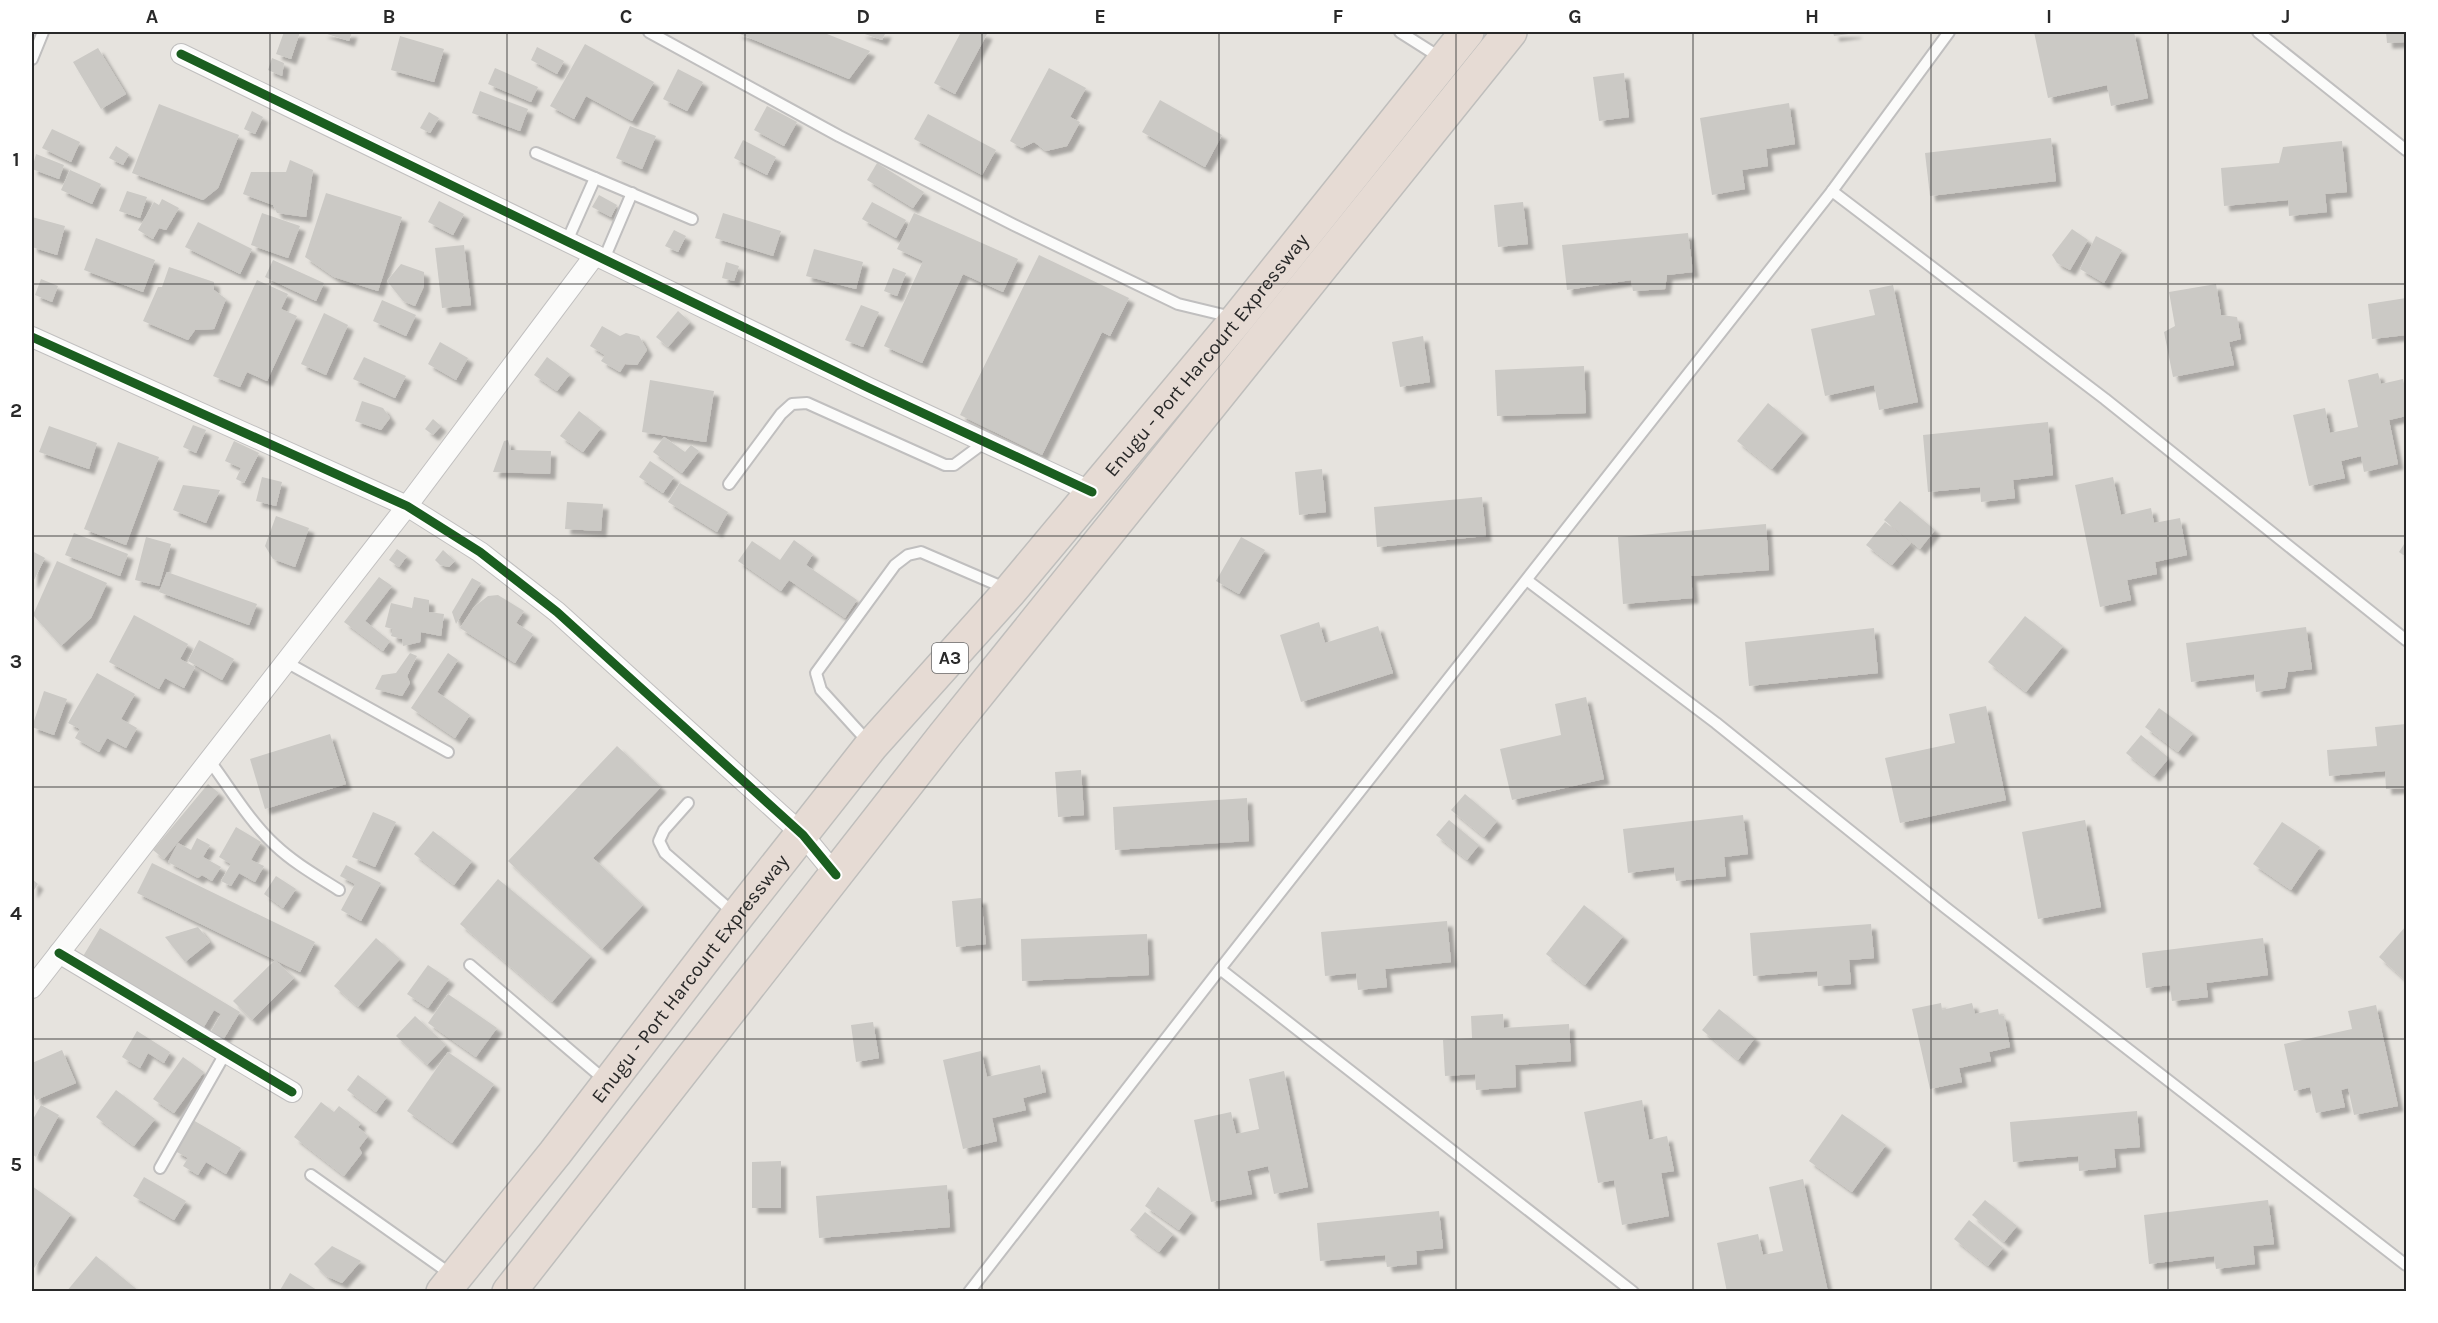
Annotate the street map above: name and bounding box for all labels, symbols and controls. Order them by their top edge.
text: A [146,5,159,28]
text: B [383,5,395,28]
text: C [620,5,632,28]
text: D [856,5,870,28]
text: E [1094,5,1106,28]
text: F [1333,5,1344,28]
text: G [1568,5,1582,28]
text: H [1805,5,1819,28]
text: I [2046,5,2052,28]
text: J [2282,5,2290,28]
text: 1 [12,148,20,171]
street label: Enugu - Port Harcourt Expressway [1100,229,1313,481]
text: 2 [10,399,22,422]
road number: A3 [932,643,968,673]
text: 3 [10,650,22,673]
street label: Enugu - Port Harcourt Expressway [587,850,793,1108]
text: 4 [10,902,22,925]
text: 5 [10,1153,22,1176]

